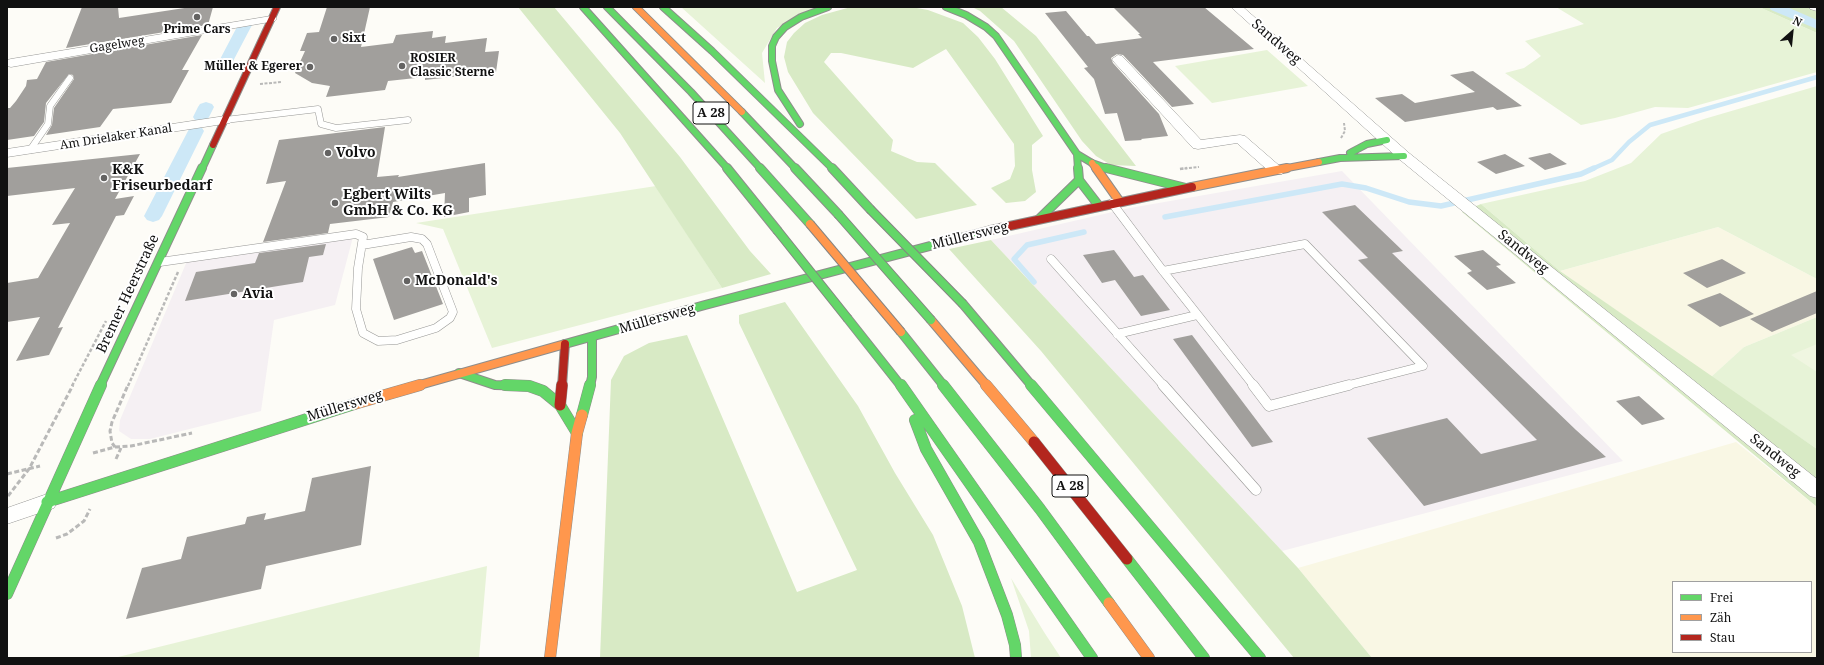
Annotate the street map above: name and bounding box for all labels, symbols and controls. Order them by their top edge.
marker: Prime Cars [192,12,202,22]
north arrow [1772,12,1812,52]
text: N [1790,12,1805,30]
street label: Sandweg [1248,16,1304,68]
place label: Prime Cars [163,23,231,37]
place label: Sixt [342,32,366,46]
street label: Gagelweg [89,34,145,56]
marker: Sixt [329,34,339,44]
place label: ROSIER Classic Sterne [410,52,494,80]
place label: Müller & Egerer [204,60,302,74]
marker: ROSIER Classic Sterne [397,61,407,71]
marker: Müller & Egerer [305,62,315,72]
road number: A 28 [693,102,729,124]
street label: Am Drielaker Kanal [59,121,173,153]
place label: Volvo [336,145,376,161]
marker: Volvo [323,148,333,158]
place label: K&K Friseurbedarf [112,162,212,194]
marker: K&K Friseurbedarf [99,173,109,183]
place label: Egbert Wilts GmbH & Co. KG [343,187,453,220]
marker: Egbert Wilts GmbH & Co. KG [330,198,340,208]
street label: Müllersweg [930,218,1010,254]
street label: Sandweg [1494,227,1552,277]
street label: Bremer Heerstraße [93,232,163,356]
place label: McDonald's [415,273,498,289]
marker: McDonald's [402,276,412,286]
place label: Avia [242,286,274,302]
marker: Avia [229,289,239,299]
street label: Müllersweg [617,300,697,338]
street label: Müllersweg [305,387,385,425]
street label: Sandweg [1746,431,1804,481]
road number: A 28 [1052,475,1088,497]
legend [1672,581,1812,653]
text: Frei [1710,589,1733,606]
text: Zäh [1710,609,1731,626]
text: Stau [1710,629,1735,646]

